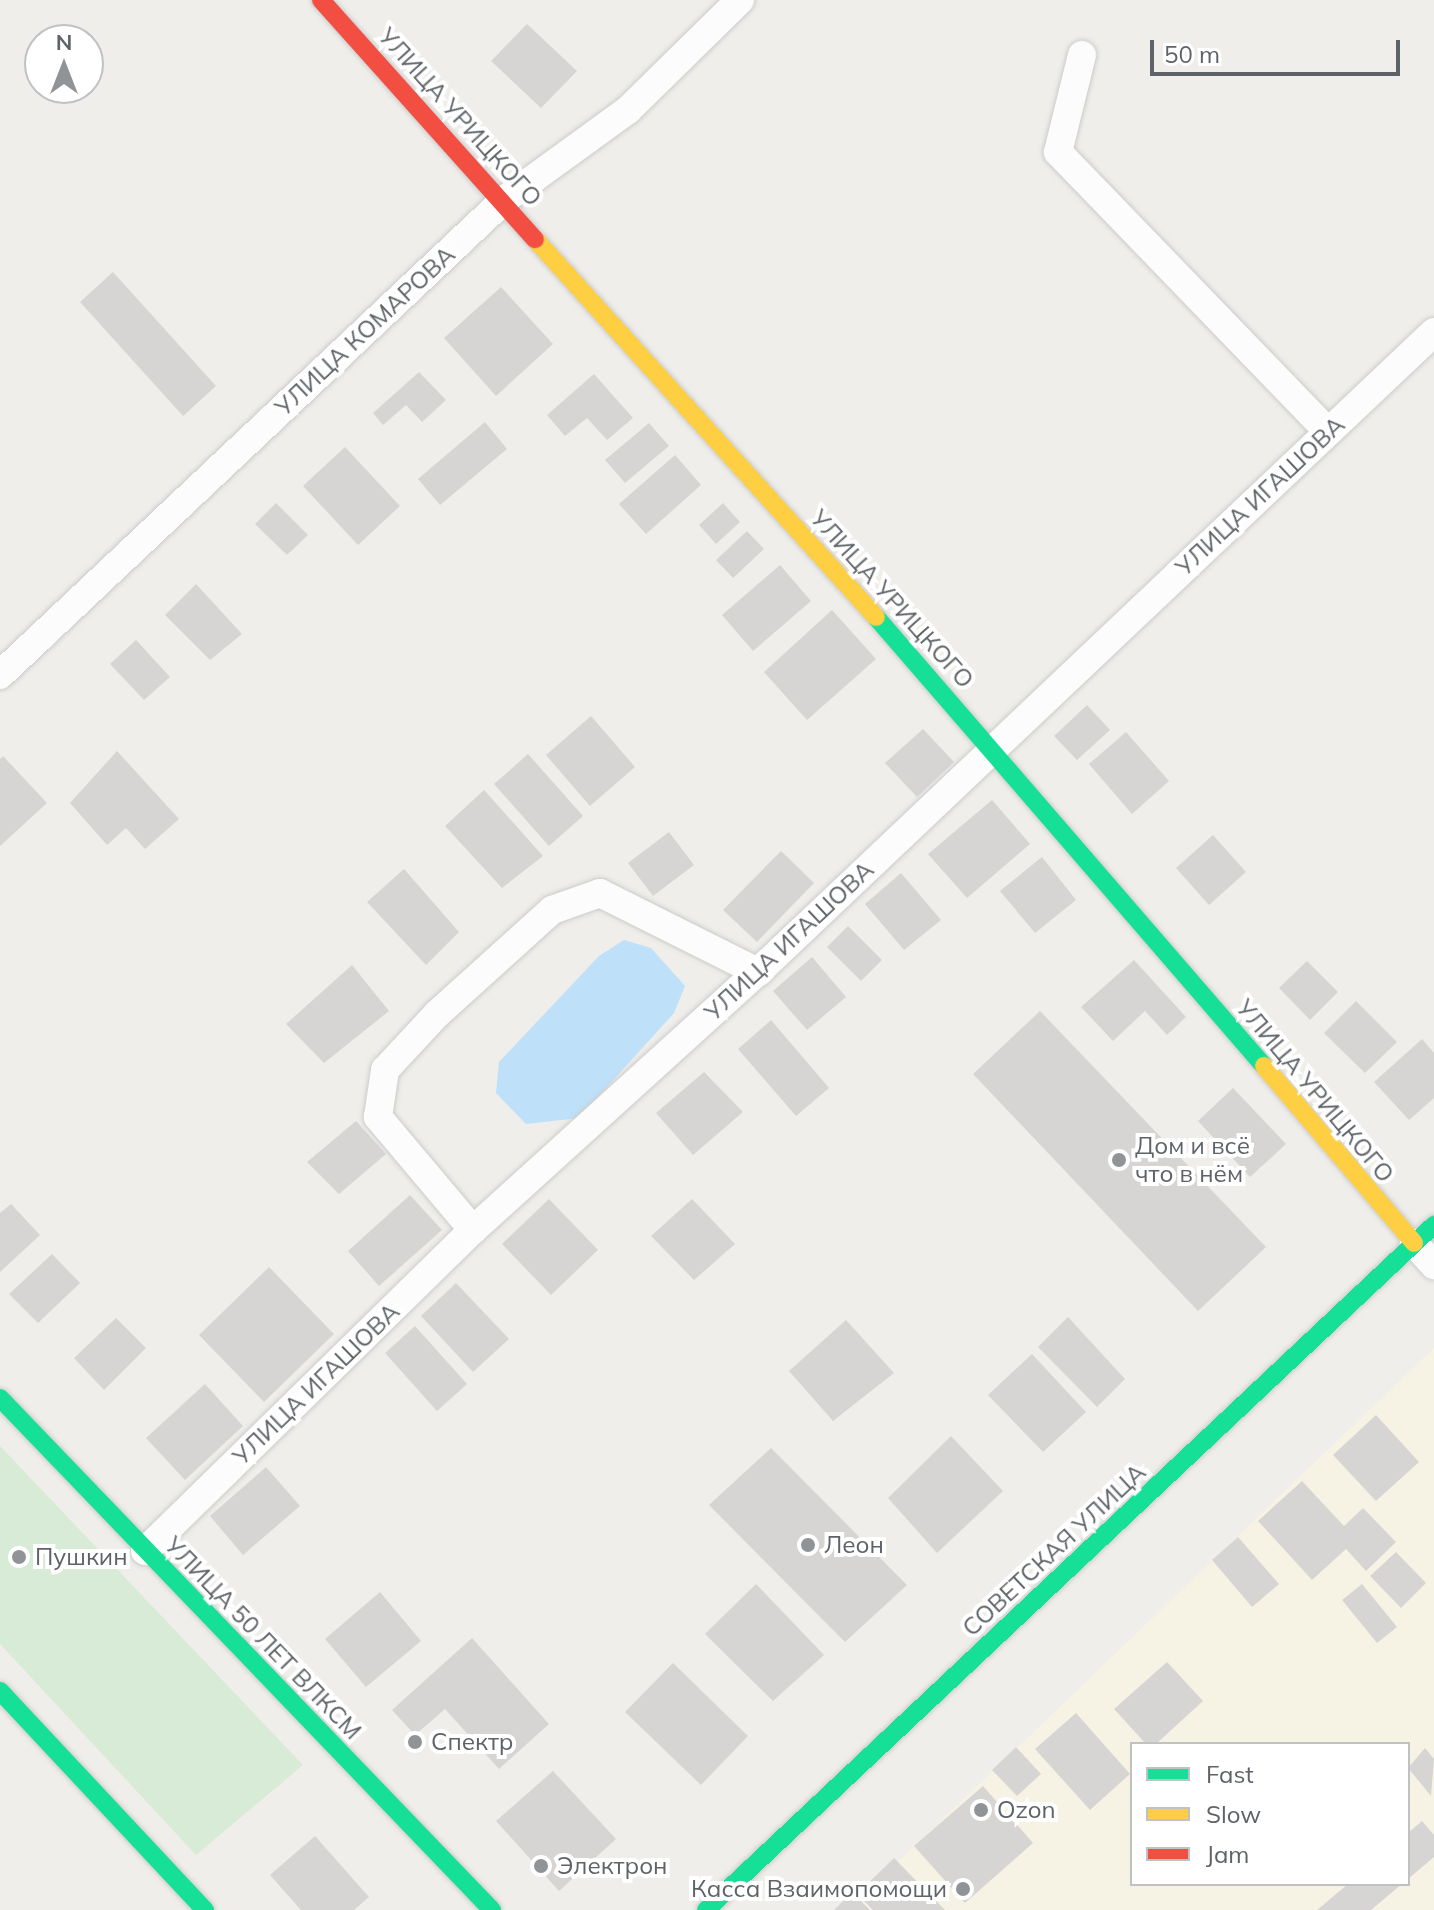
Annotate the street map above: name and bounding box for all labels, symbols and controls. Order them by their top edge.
street label: УЛИЦА УРИЦКОГО [372,22,548,212]
north arrow [24,24,104,104]
scale bar [1154,24,1404,74]
text: N [56,28,72,56]
text: 50 m [1164,39,1220,69]
street label: УЛИЦА КОМАРОВА [269,240,461,422]
street label: УЛИЦА ИГАШОВА [1170,410,1350,582]
street label: УЛИЦА УРИЦКОГО [804,504,980,694]
street label: УЛИЦА ИГАШОВА [699,855,879,1027]
street label: УЛИЦА УРИЦКОГО [1230,994,1400,1188]
place label: Дом и всё что в нём [1135,1132,1250,1188]
marker: Дом и всё что в нём [1110,1151,1128,1169]
street label: УЛИЦА ИГАШОВА [227,1297,405,1471]
street label: СОВЕТСКАЯ УЛИЦА [957,1458,1151,1642]
street label: УЛИЦА 50 ЛЕТ ВЛКСМ [159,1531,367,1745]
place label: Леон [824,1531,884,1559]
marker: Леон [799,1536,817,1554]
place label: Пушкин [35,1543,127,1571]
marker: Пушкин [10,1548,28,1566]
place label: Спектр [431,1728,513,1756]
marker: Спектр [406,1733,424,1751]
legend [1130,1742,1410,1886]
text: Fast [1206,1759,1254,1789]
place label: Ozon [997,1796,1056,1824]
text: Slow [1206,1799,1261,1829]
marker: Ozon [972,1801,990,1819]
text: Jam [1206,1839,1249,1869]
place label: Электрон [557,1852,667,1880]
marker: Электрон [532,1857,550,1875]
place label: Касса Взаимопомощи [691,1875,947,1903]
marker: Касса Взаимопомощи [954,1880,972,1898]

